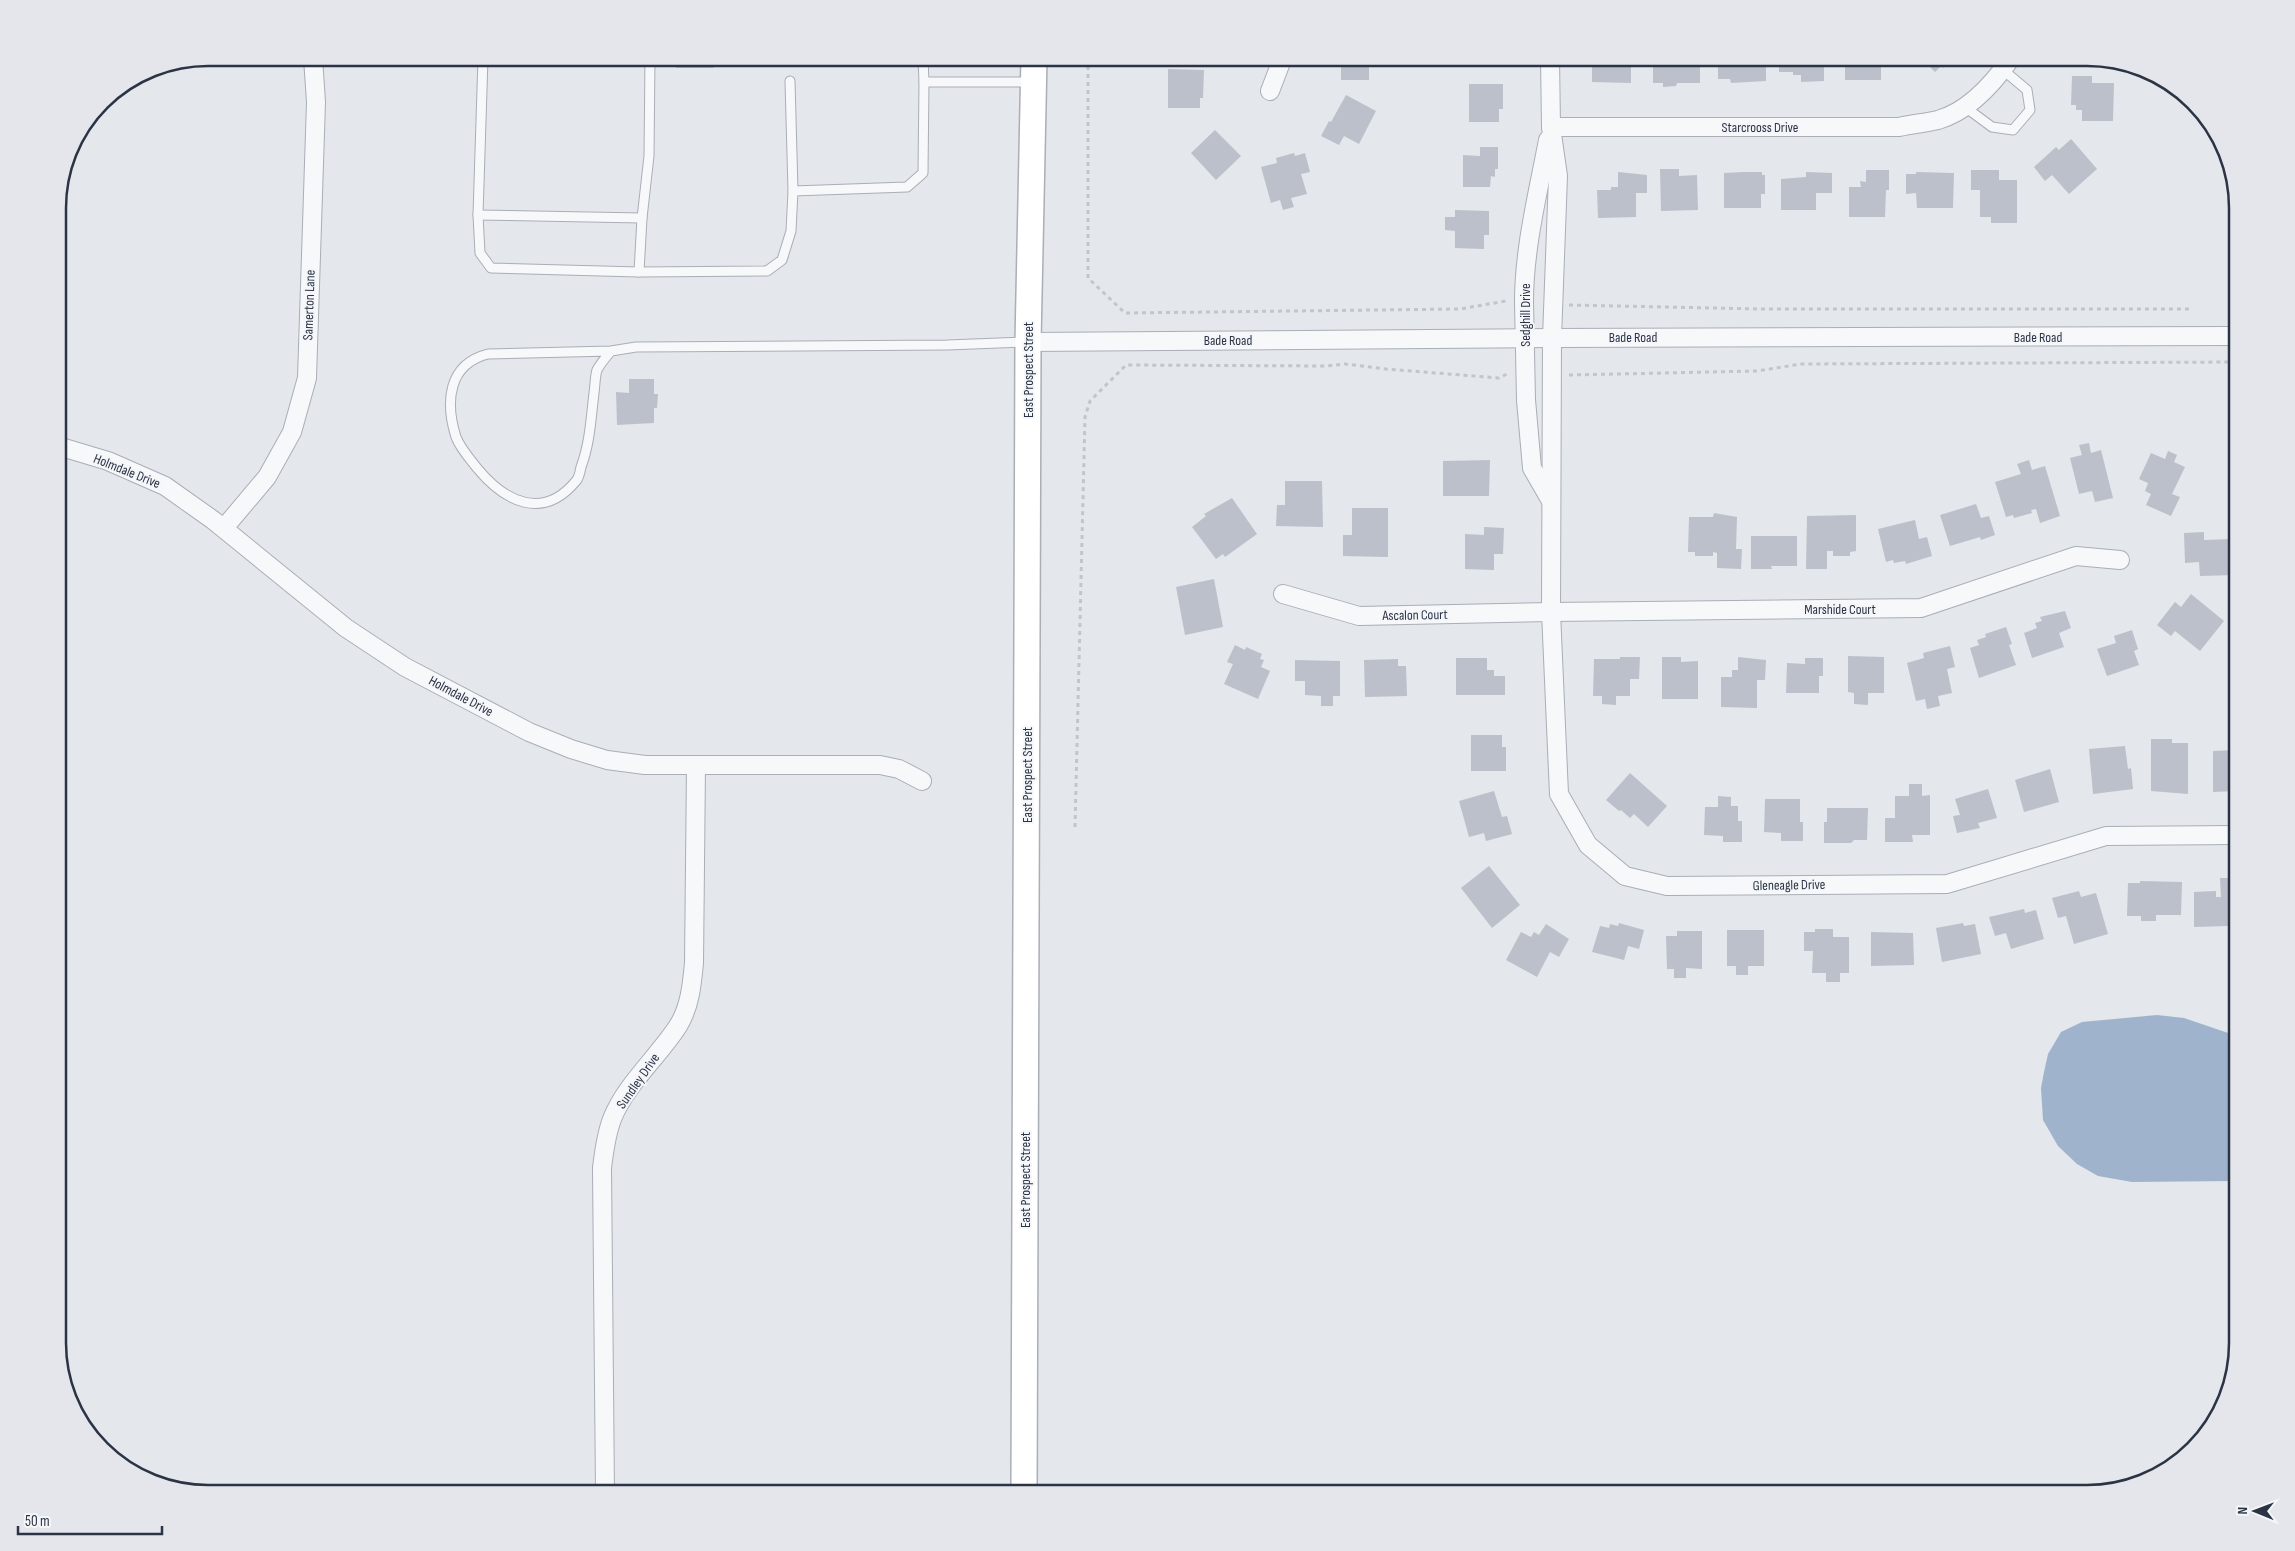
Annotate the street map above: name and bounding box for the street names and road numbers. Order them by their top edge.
street label: Starcrooss Drive [1722,119,1798,136]
street label: Samerton Lane [299,269,319,341]
street label: Sedghill Drive [1517,283,1534,347]
street label: East Prospect Street [1020,322,1037,418]
street label: Bade Road [1609,329,1657,346]
street label: Bade Road [2014,329,2062,346]
street label: Bade Road [1204,332,1252,349]
street label: Holmdale Drive [91,450,163,492]
street label: Marshide Court [1804,601,1876,618]
street label: Ascalon Court [1381,606,1448,624]
street label: Holmdale Drive [426,672,496,720]
street label: East Prospect Street [1019,727,1036,823]
street label: Gleneagle Drive [1752,876,1826,894]
street label: Sundley Drive [613,1050,663,1112]
street label: East Prospect Street [1017,1132,1034,1228]

